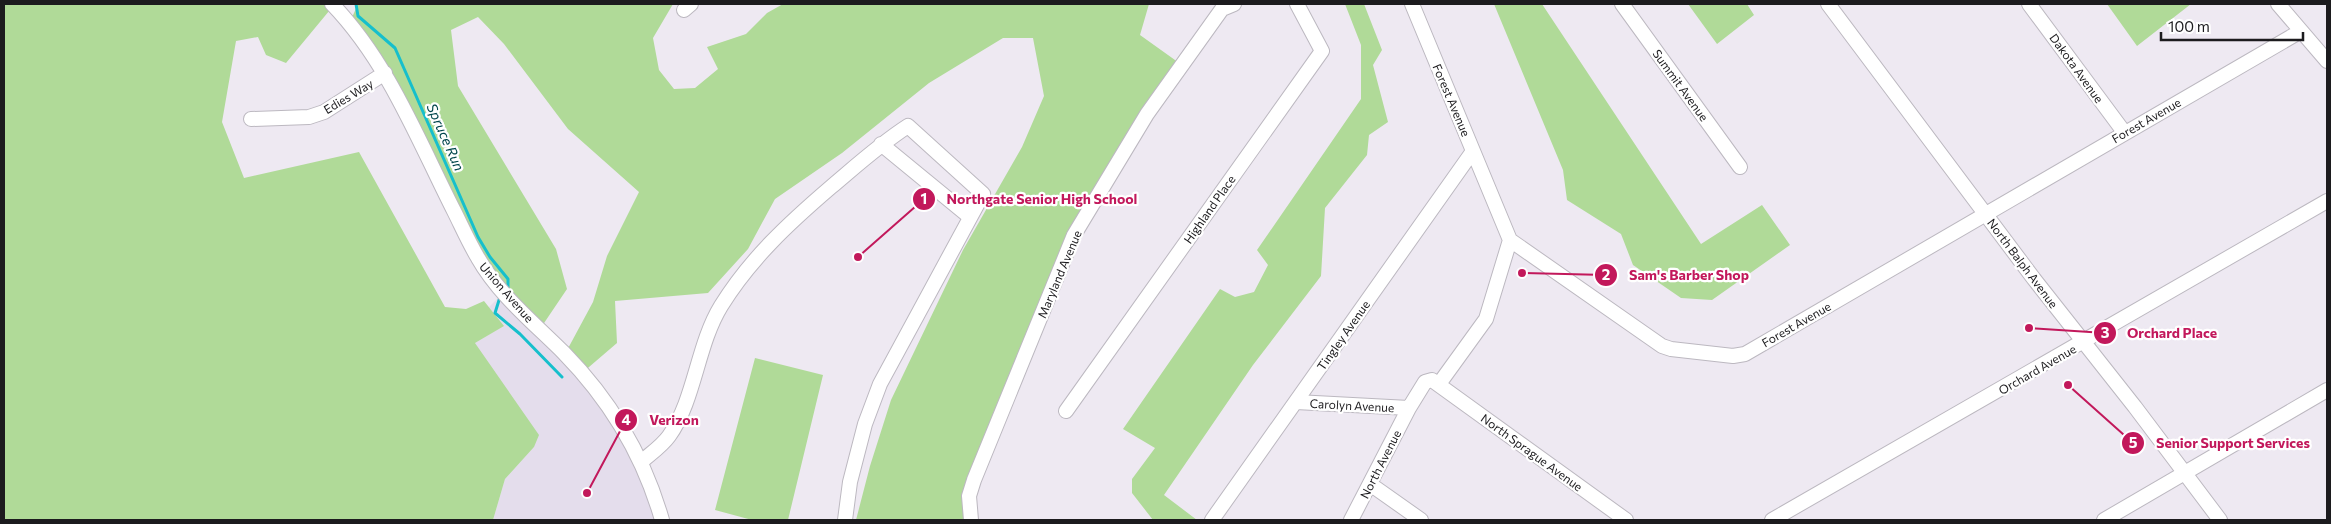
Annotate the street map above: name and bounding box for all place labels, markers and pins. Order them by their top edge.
callout: Northgate Senior High School [911,185,1147,214]
callout: Sam's Barber Shop [1594,261,1759,290]
callout: Orchard Place [2092,318,2227,347]
callout: Verizon [614,405,708,434]
callout: Senior Support Services [2121,429,2320,458]

